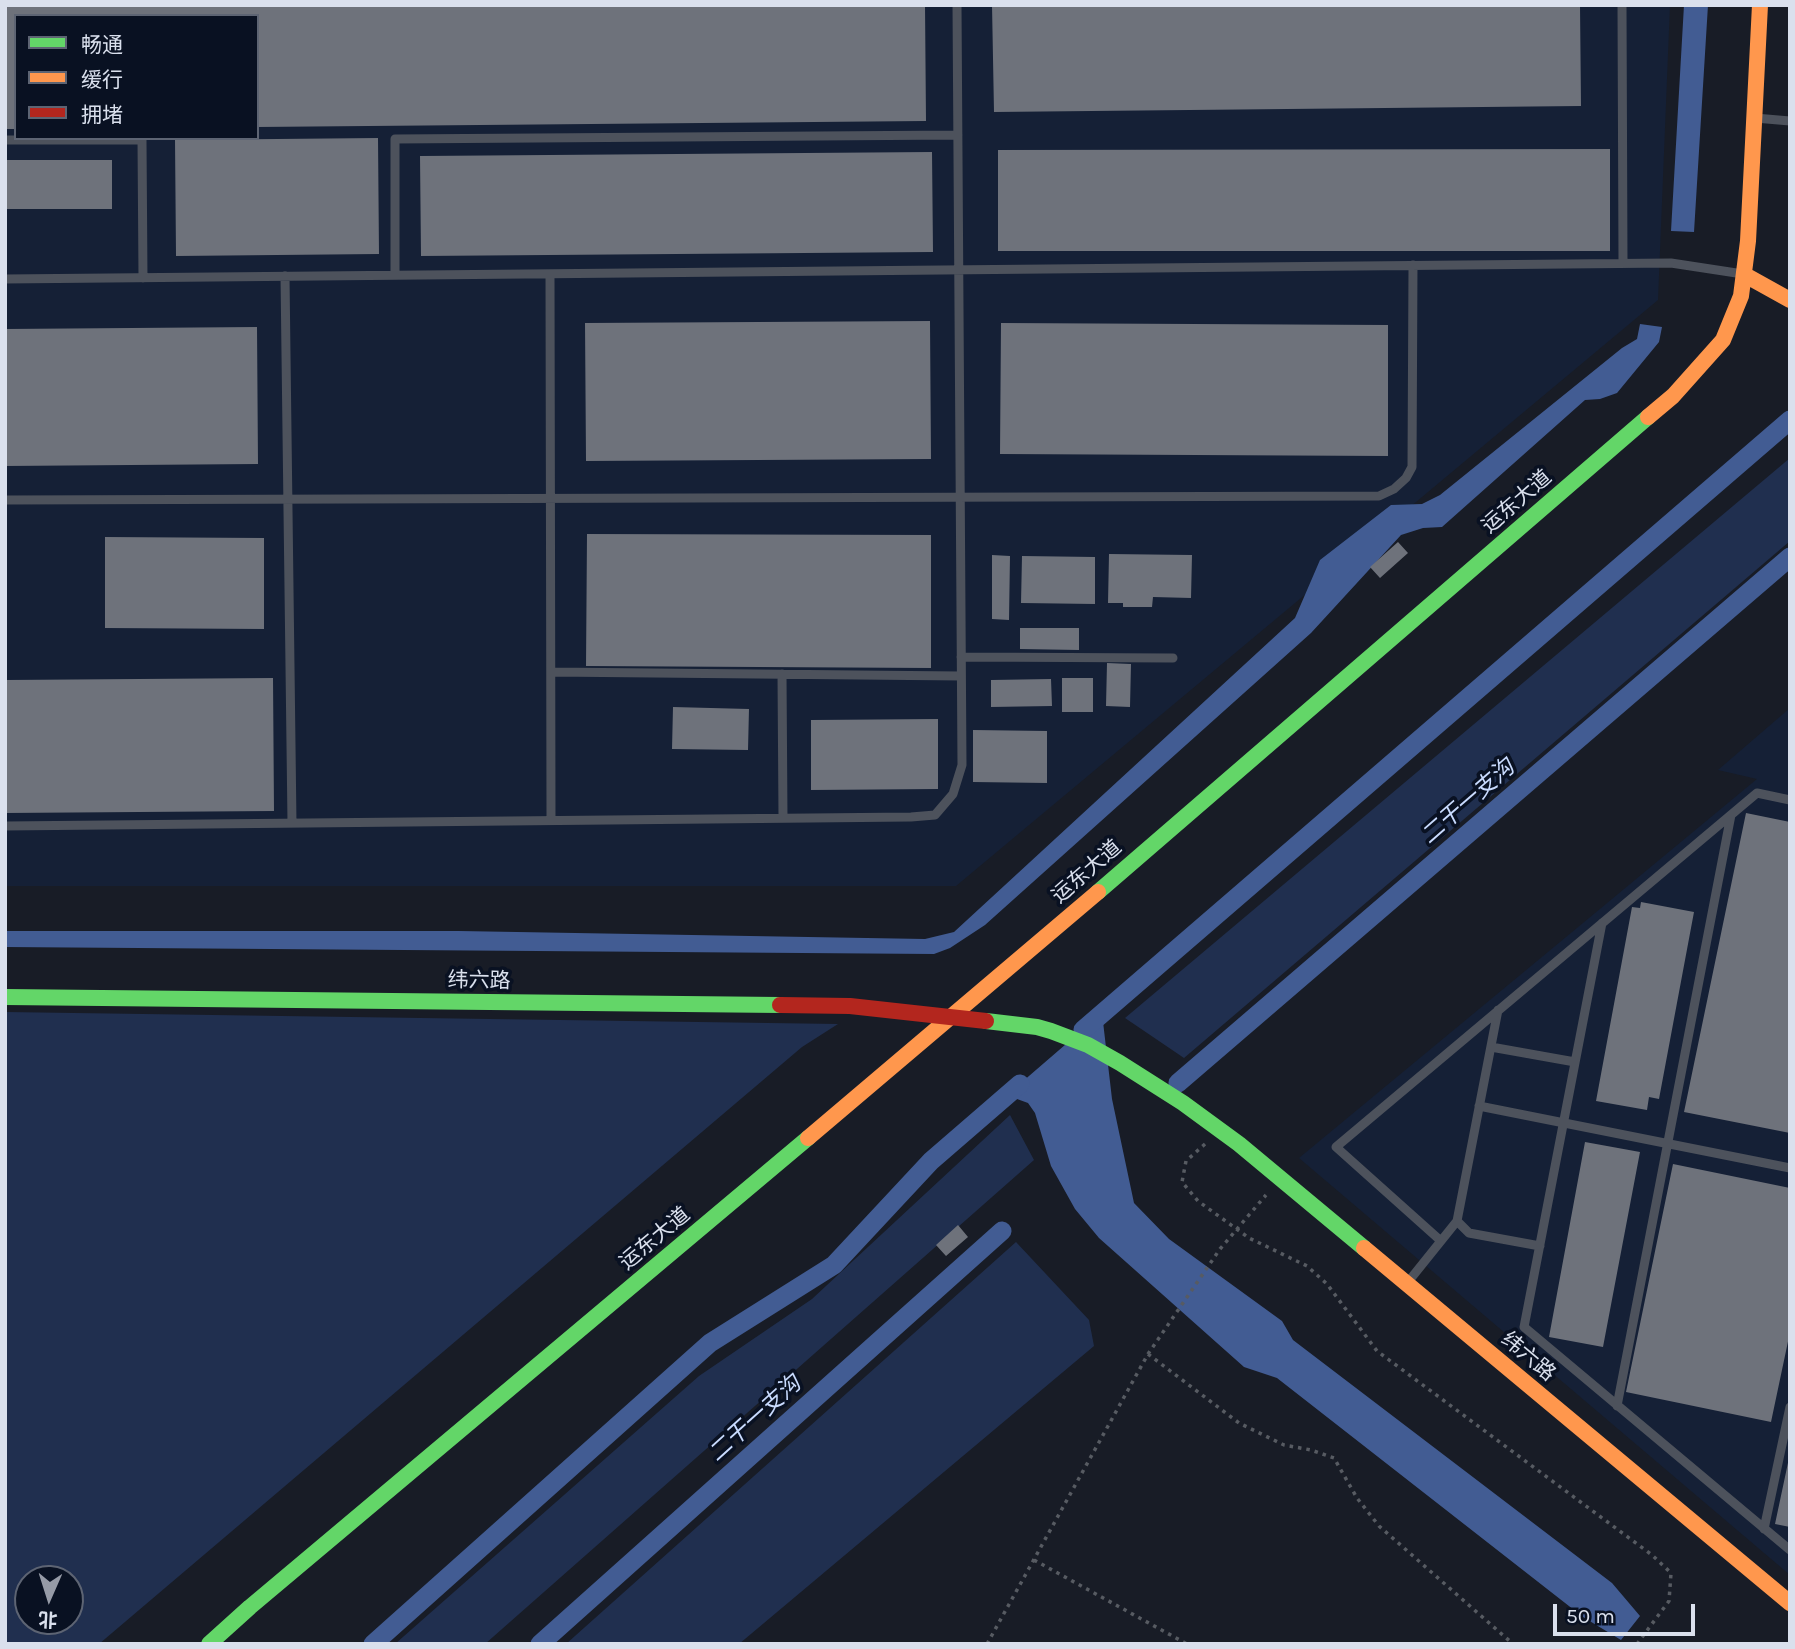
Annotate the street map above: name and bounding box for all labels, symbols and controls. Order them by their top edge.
legend [14,14,259,140]
text: 畅通 [81,33,123,57]
text: 缓行 [81,68,123,92]
text: 拥堵 [81,103,123,127]
street label: 运东大道 [1477,465,1557,539]
water label: 二干一支沟 [1416,754,1520,850]
street label: 运东大道 [1047,835,1127,909]
street label: 纬六路 [447,968,511,994]
street label: 运东大道 [615,1202,695,1276]
street label: 纬六路 [1496,1327,1560,1387]
water label: 二干一支沟 [703,1370,807,1468]
north arrow [14,1565,84,1635]
scale bar [1557,1590,1699,1634]
text: 50 m [1566,1604,1615,1628]
text: 北 [38,1607,58,1630]

